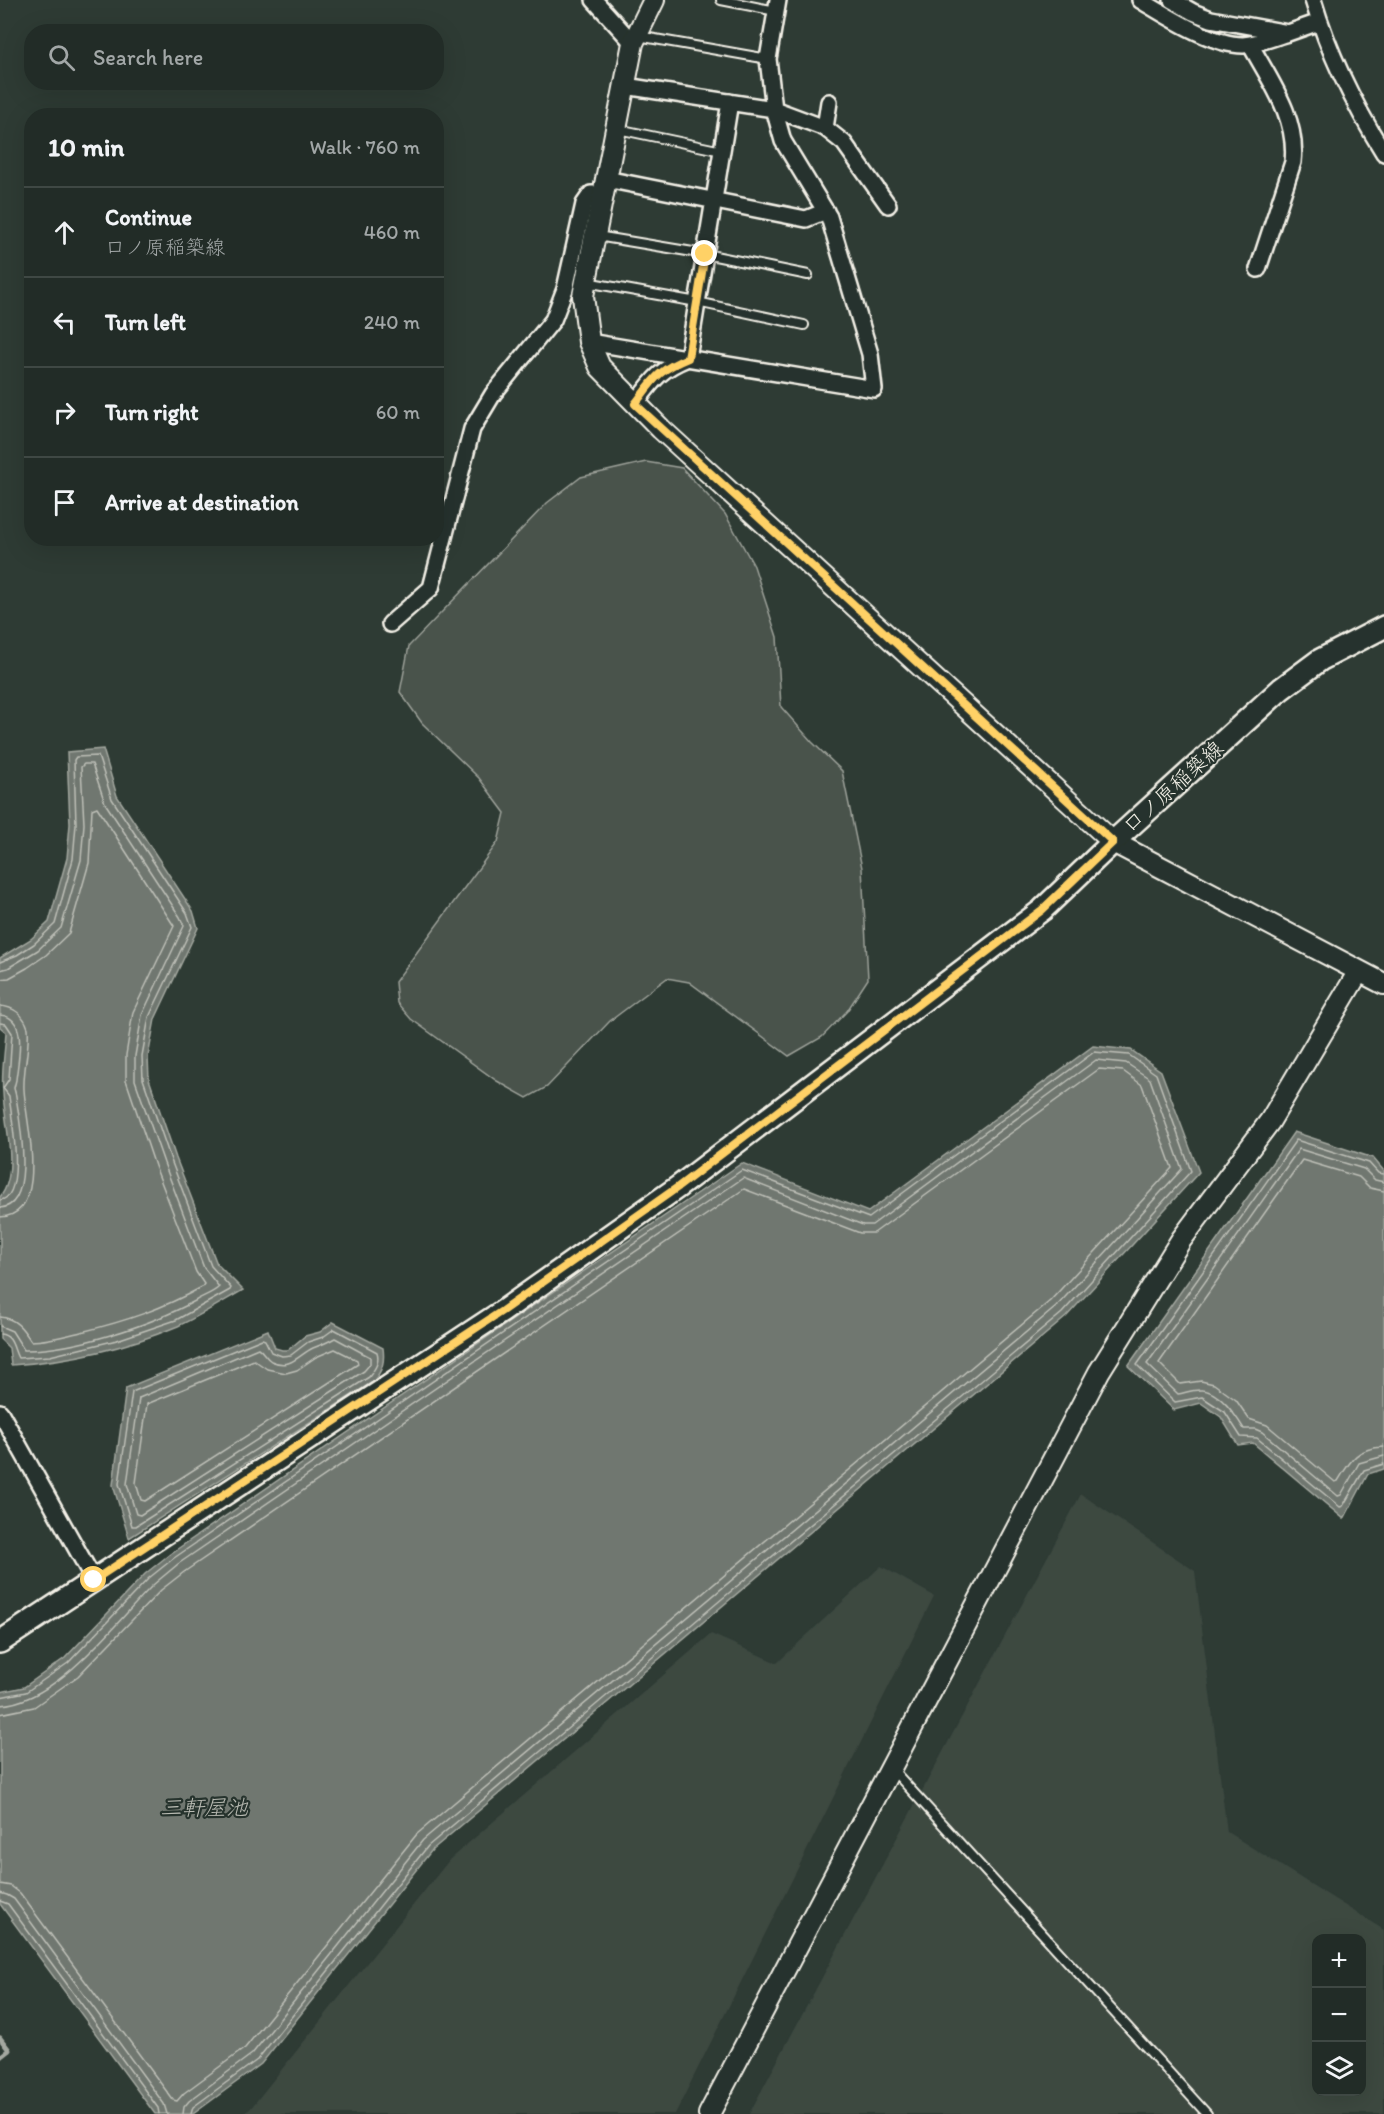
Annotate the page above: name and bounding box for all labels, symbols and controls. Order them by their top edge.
search box [24,24,444,90]
icon: search [45,41,78,74]
text: Search here [93,44,203,71]
text: 10 min [48,131,124,163]
text: Walk · 760 m [309,135,420,159]
text: Continue [105,204,192,231]
icon: ahead [48,216,81,249]
text: 460 m [364,220,420,244]
text: 口ノ原稲築線 [105,235,225,259]
route end [691,240,717,266]
icon: left [48,306,81,339]
text: Turn left [105,309,186,336]
text: 240 m [364,310,420,334]
icon: right [48,396,81,429]
text: Turn right [105,399,199,426]
text: 60 m [376,400,420,424]
icon: arrive [48,486,81,519]
text: Arrive at destination [105,489,299,516]
street label: 口ノ原稲築線 [1117,735,1228,838]
route start [80,1566,106,1592]
water label: 三軒屋池 [160,1794,249,1821]
map controls [1312,1934,1366,2096]
button: + [1312,1934,1366,1988]
button: − [1312,1988,1366,2042]
button: layers [1312,2042,1366,2096]

